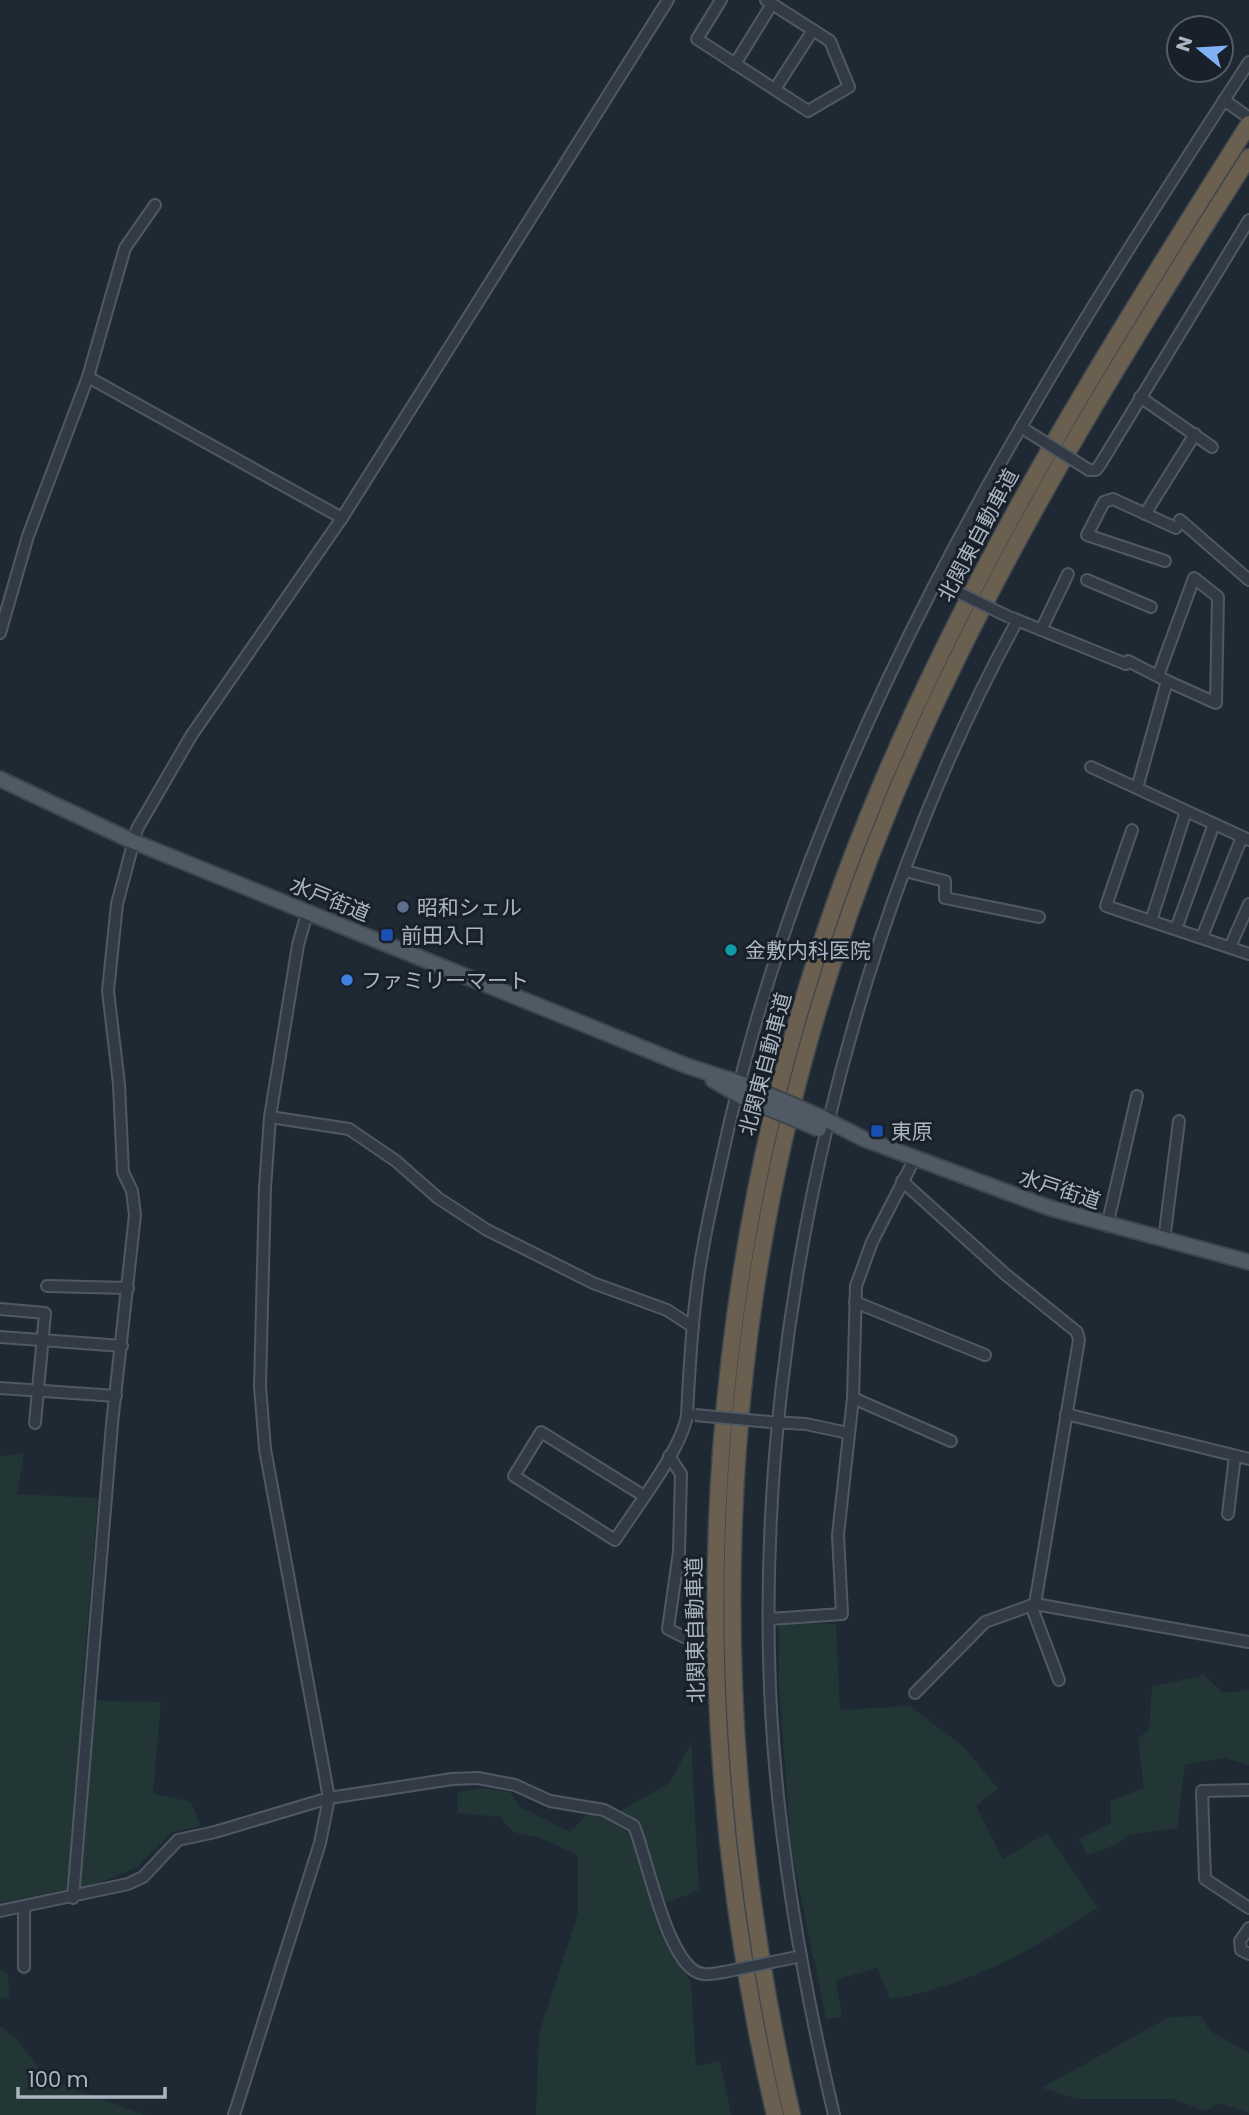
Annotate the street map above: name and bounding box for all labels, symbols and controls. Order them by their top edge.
north arrow [1165,14,1235,84]
text: N [1169,33,1199,55]
street label: 北関東自動車道 [931,463,1025,607]
street label: 水戸街道 [286,870,374,928]
place label: 昭和シェル [417,893,522,922]
marker: 昭和シェル [395,899,411,915]
place label: 前田入口 [401,921,485,950]
marker: 前田入口 [379,927,395,943]
place label: 金敷内科医院 [745,936,871,965]
marker: 金敷内科医院 [723,942,739,958]
place label: ファミリーマート [361,966,529,995]
marker: ファミリーマート [339,972,355,988]
street label: 北関東自動車道 [732,989,798,1139]
place label: 東原 [891,1117,933,1146]
marker: 東原 [869,1123,885,1139]
street label: 水戸街道 [1016,1162,1104,1216]
street label: 北関東自動車道 [679,1556,711,1704]
scale bar [18,2056,164,2100]
text: 100 m [28,2065,88,2094]

